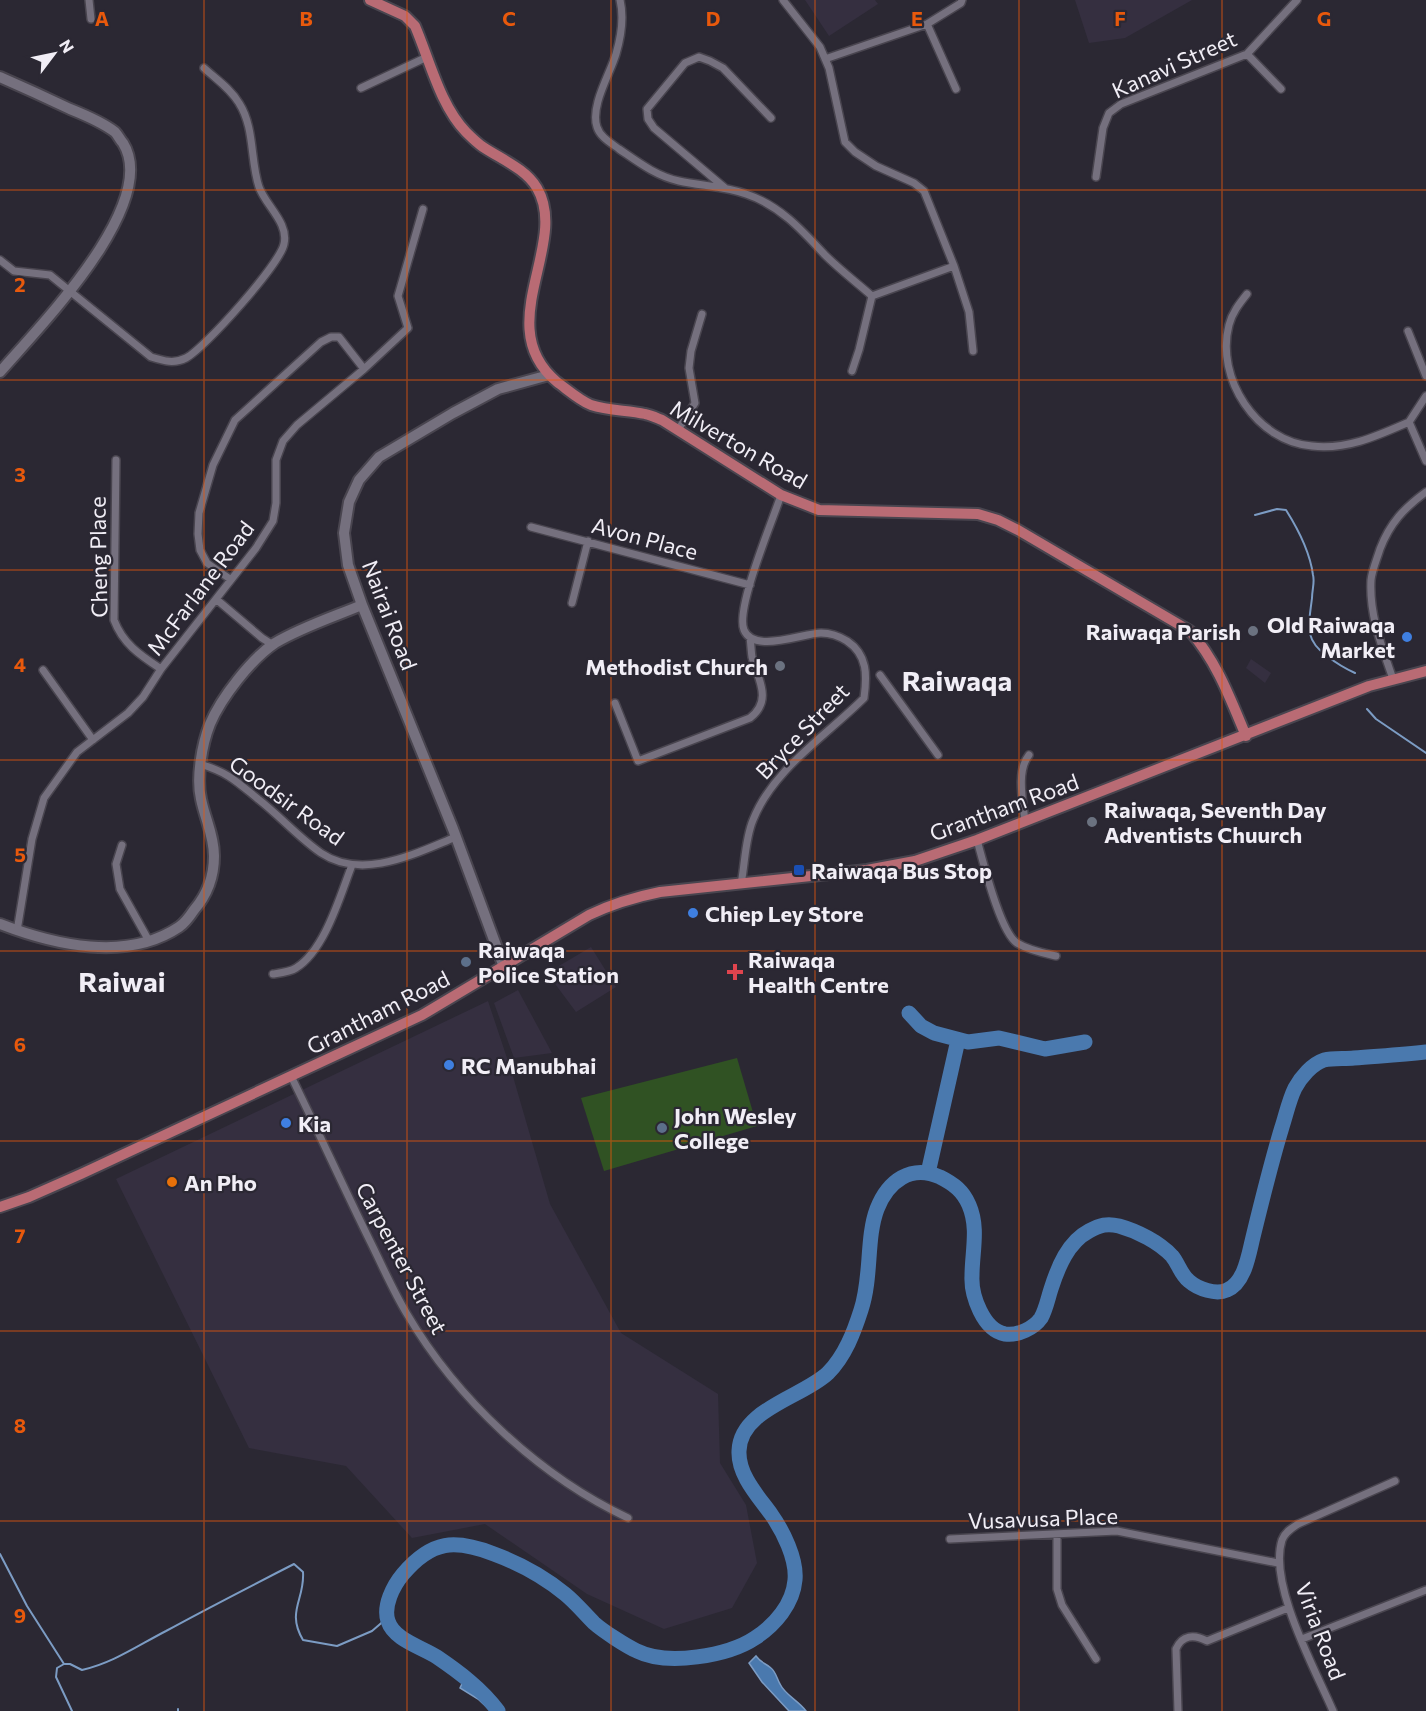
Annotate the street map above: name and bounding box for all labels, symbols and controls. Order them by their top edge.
text: A [95,6,109,30]
text: B [299,6,313,30]
text: C [502,6,516,30]
text: D [706,6,720,30]
text: E [911,6,923,30]
text: F [1114,6,1126,30]
text: G [1317,6,1331,30]
north arrow [24,24,84,84]
street label: Kanavi Street [1108,25,1240,103]
text: N [56,36,78,56]
text: 2 [14,272,26,296]
street label: Milverton Road [666,394,812,494]
text: 3 [14,462,26,486]
street label: Cheng Place [83,496,113,618]
street label: Avon Place [589,511,701,565]
street label: McFarlane Road [141,515,259,661]
street label: Nairai Road [357,556,423,674]
place label: Old Raiwaqa Market [1267,611,1395,663]
place label: Raiwaqa Parish [1086,618,1241,645]
marker: Raiwaqa Parish [1246,624,1260,638]
marker: Old Raiwaqa Market [1400,630,1414,644]
text: 4 [14,652,26,676]
place label: Methodist Church [585,653,768,680]
marker: Methodist Church [773,659,787,673]
district label: Raiwaqa [902,663,1012,697]
street label: Bryce Street [750,677,854,785]
street label: Goodsir Road [224,749,350,851]
street label: Grantham Road [926,768,1082,846]
place label: Raiwaqa, Seventh Day Adventists Chuurch [1104,796,1327,848]
marker: Raiwaqa, Seventh Day Adventists Chuurch [1085,815,1099,829]
text: 5 [14,842,26,866]
place label: Raiwaqa Bus Stop [811,857,992,884]
marker: Raiwaqa Bus Stop [792,863,806,877]
place label: Chiep Ley Store [705,900,864,927]
marker: Chiep Ley Store [686,906,700,920]
place label: Raiwaqa Police Station [478,936,619,988]
place label: Raiwaqa Health Centre [748,946,889,998]
marker: Raiwaqa Police Station [459,955,473,969]
marker: Raiwaqa Health Centre [726,963,744,981]
district label: Raiwai [78,964,166,998]
street label: Grantham Road [302,964,454,1060]
text: 6 [14,1032,26,1056]
place label: RC Manubhai [461,1052,596,1079]
marker: RC Manubhai [442,1058,456,1072]
place label: John Wesley College [674,1102,796,1154]
place label: Kia [298,1110,331,1137]
marker: Kia [279,1116,293,1130]
marker: John Wesley College [655,1121,669,1135]
place label: An Pho [184,1169,257,1196]
marker: An Pho [165,1175,179,1189]
street label: Carpenter Street [351,1177,453,1339]
text: 7 [15,1223,26,1247]
text: 8 [14,1413,26,1437]
street label: Vusavusa Place [967,1502,1119,1534]
street label: Viria Road [1290,1578,1352,1684]
text: 9 [14,1603,26,1627]

